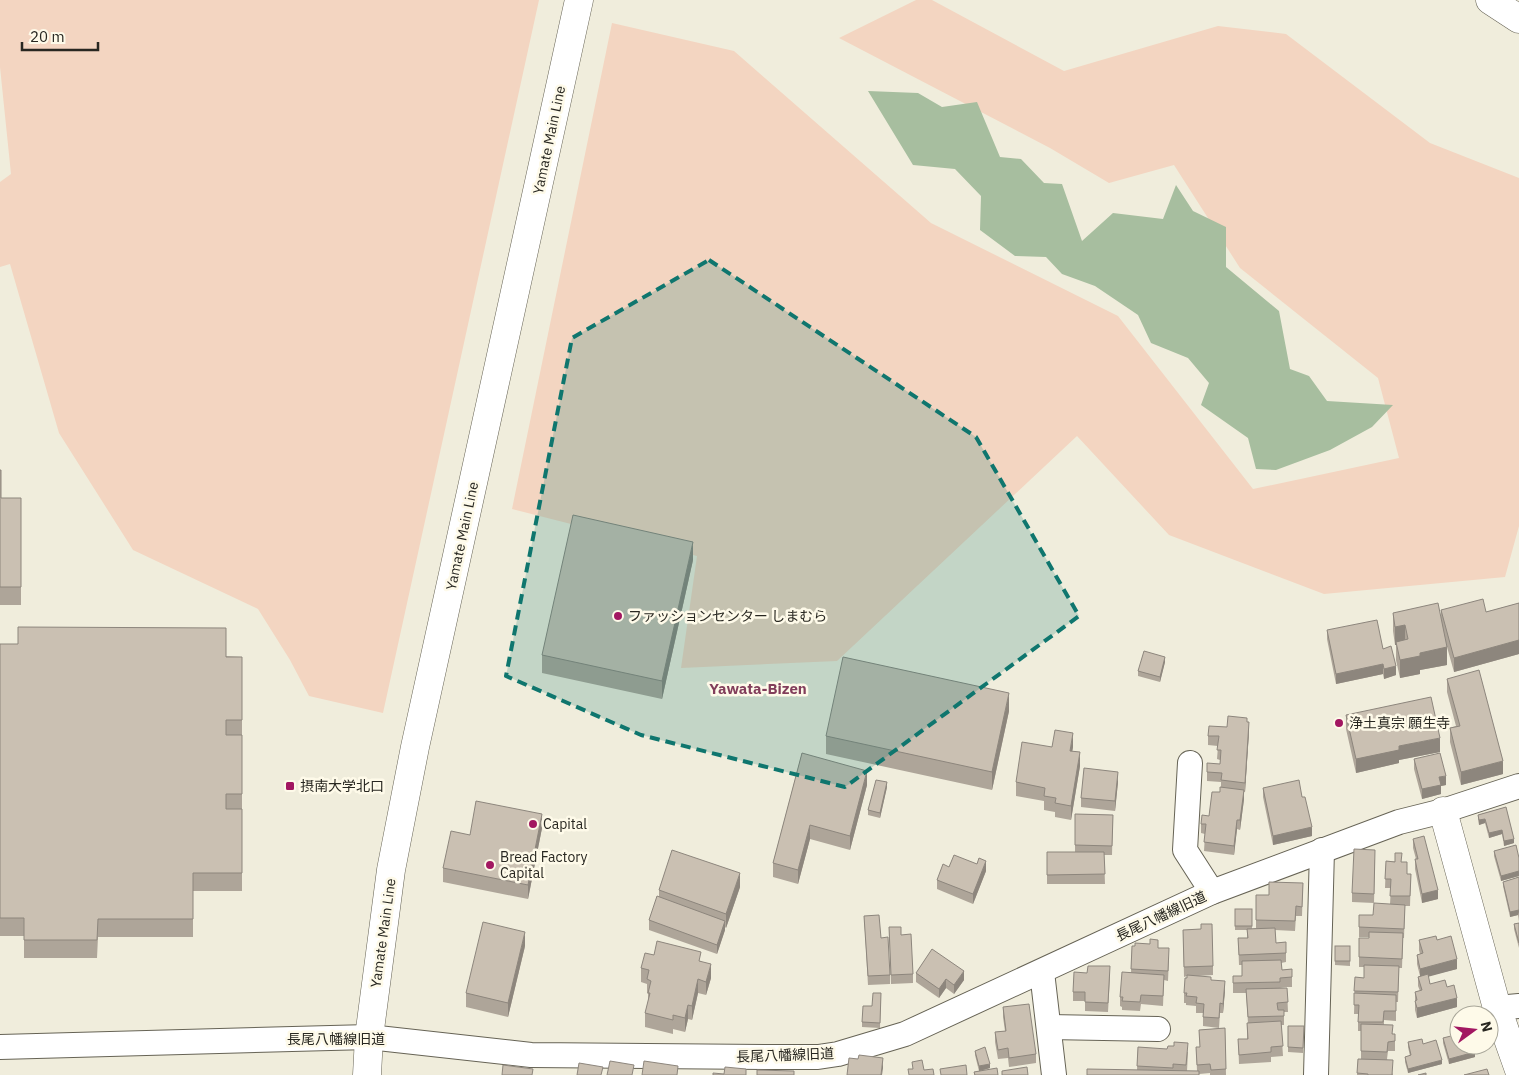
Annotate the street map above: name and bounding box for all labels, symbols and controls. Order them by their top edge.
scale bar [22,20,99,52]
text: 20 m [30,27,65,46]
street label: Yamate Main Line [529,84,569,196]
street label: Yamate Main Line [442,480,482,592]
place label: ファッションセンター しまむら [628,607,827,625]
marker: ファッションセンター しまむら [612,610,624,622]
district label: Yawata-Bizen [709,679,807,698]
place label: 浄土真宗 願生寺 [1349,714,1450,732]
marker: 浄土真宗 願生寺 [1333,717,1345,729]
place label: 摂南大学北口 [300,777,384,795]
marker: 摂南大学北口 [284,780,296,792]
place label: Capital [543,815,587,833]
marker: Capital [527,818,539,830]
place label: Bread Factory Capital [500,848,588,882]
marker: Bread Factory Capital [484,859,496,871]
street label: Yamate Main Line [366,877,400,989]
street label: 長尾八幡線旧道 [1113,887,1209,945]
north arrow [1449,1005,1499,1055]
text: N [1477,1019,1497,1034]
street label: 長尾八幡線旧道 [287,1030,385,1048]
street label: 長尾八幡線旧道 [736,1044,834,1066]

